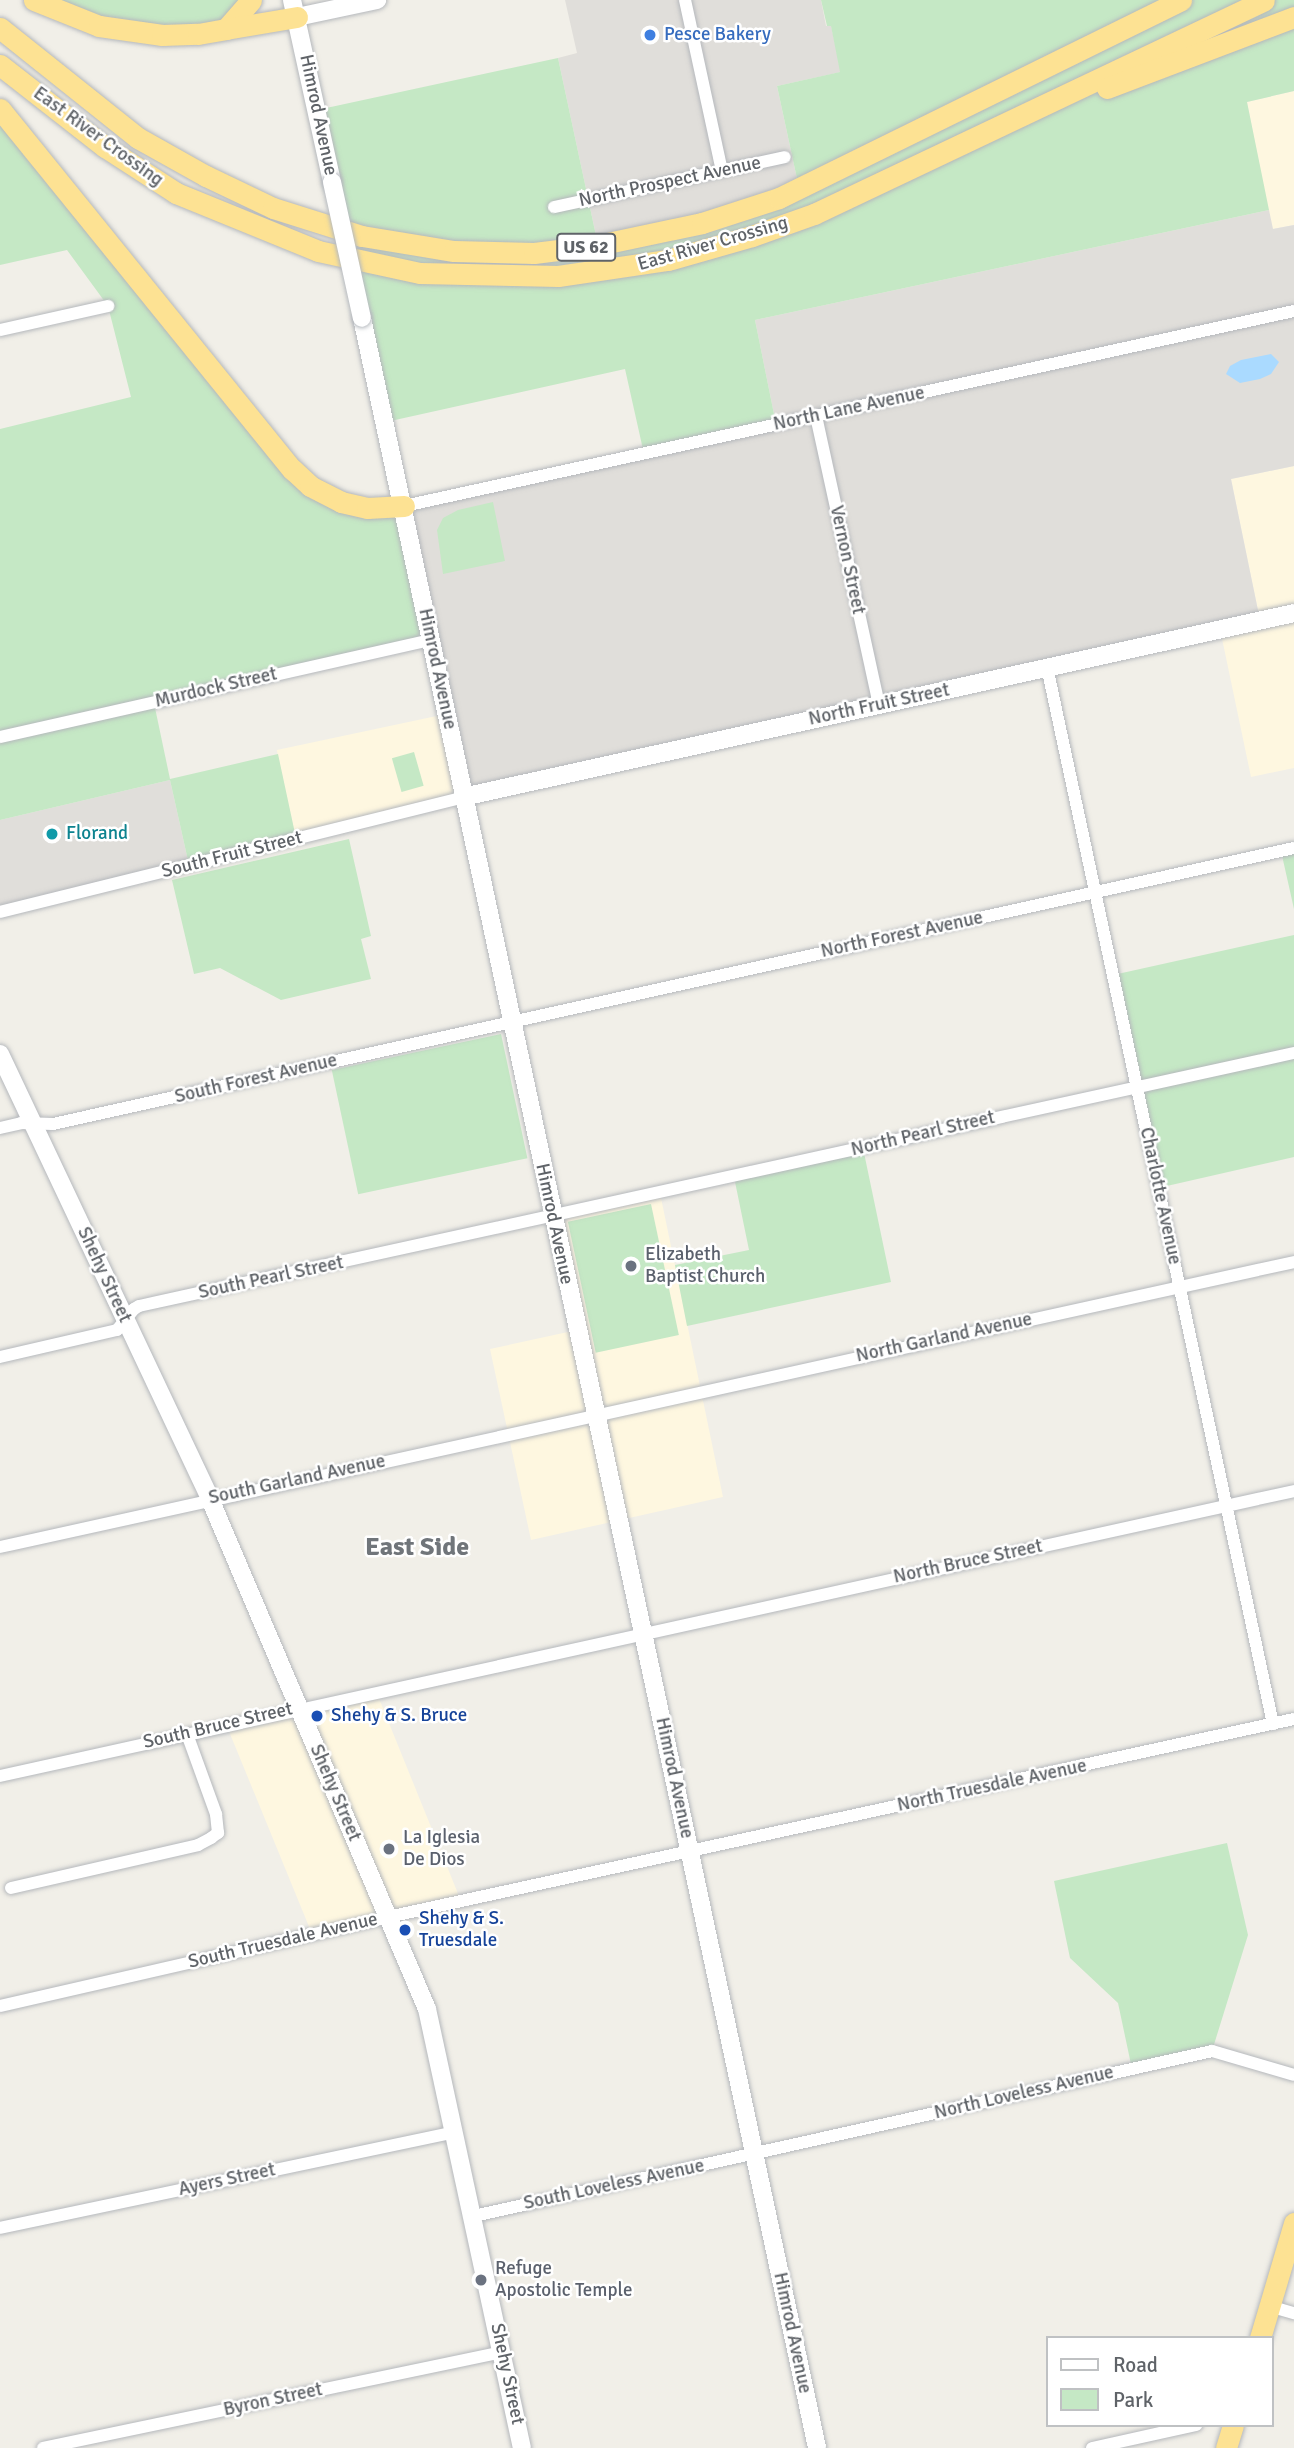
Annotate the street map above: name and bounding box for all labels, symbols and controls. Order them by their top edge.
place label: Pesce Bakery [664,24,771,46]
marker: Pesce Bakery [642,27,658,43]
street label: Himrod Avenue [294,52,342,178]
street label: East River Crossing [29,82,167,192]
street label: North Prospect Avenue [577,152,763,212]
street label: East River Crossing [635,212,791,276]
road number: US 62 [554,232,618,262]
street label: North Lane Avenue [771,382,927,436]
street label: Vernon Street [824,503,870,617]
street label: Himrod Avenue [413,606,461,732]
street label: Murdock Street [153,663,279,713]
street label: North Fruit Street [806,679,952,731]
place label: Florand [66,823,128,845]
marker: Florand [44,826,60,842]
street label: South Fruit Street [159,826,305,884]
street label: North Forest Avenue [819,907,985,963]
street label: South Forest Avenue [173,1049,339,1109]
street label: North Pearl Street [849,1106,997,1162]
street label: Charlotte Avenue [1134,1125,1186,1267]
street label: Himrod Avenue [530,1161,578,1287]
street label: Shehy Street [72,1224,136,1326]
place label: Elizabeth Baptist Church [645,1244,765,1288]
street label: South Pearl Street [196,1251,346,1305]
marker: Elizabeth Baptist Church [623,1258,639,1274]
street label: North Garland Avenue [854,1308,1034,1368]
street label: South Garland Avenue [207,1450,387,1510]
district label: East Side [365,1532,469,1564]
street label: North Bruce Street [891,1535,1045,1589]
street label: South Bruce Street [141,1698,295,1754]
place label: Shehy & S. Bruce [331,1705,467,1727]
marker: Shehy & S. Bruce [309,1708,325,1724]
street label: Himrod Avenue [650,1715,698,1841]
street label: Shehy Street [304,1741,366,1845]
street label: North Truesdale Avenue [895,1755,1089,1817]
place label: La Iglesia De Dios [403,1827,480,1871]
marker: La Iglesia De Dios [381,1841,397,1857]
street label: South Truesdale Avenue [186,1908,380,1974]
place label: Shehy & S. Truesdale [419,1908,504,1952]
marker: Shehy & S. Truesdale [397,1922,413,1938]
street label: North Loveless Avenue [932,2061,1116,2125]
street label: South Loveless Avenue [522,2155,706,2215]
street label: Ayers Street [176,2159,278,2201]
place label: Refuge Apostolic Temple [495,2258,632,2302]
street label: Himrod Avenue [768,2270,816,2396]
marker: Refuge Apostolic Temple [473,2272,489,2288]
street label: Shehy Street [485,2321,529,2427]
legend [1046,2336,1273,2427]
text: Road [1113,2352,1158,2378]
street label: Byron Street [221,2378,325,2422]
text: Park [1113,2387,1153,2413]

